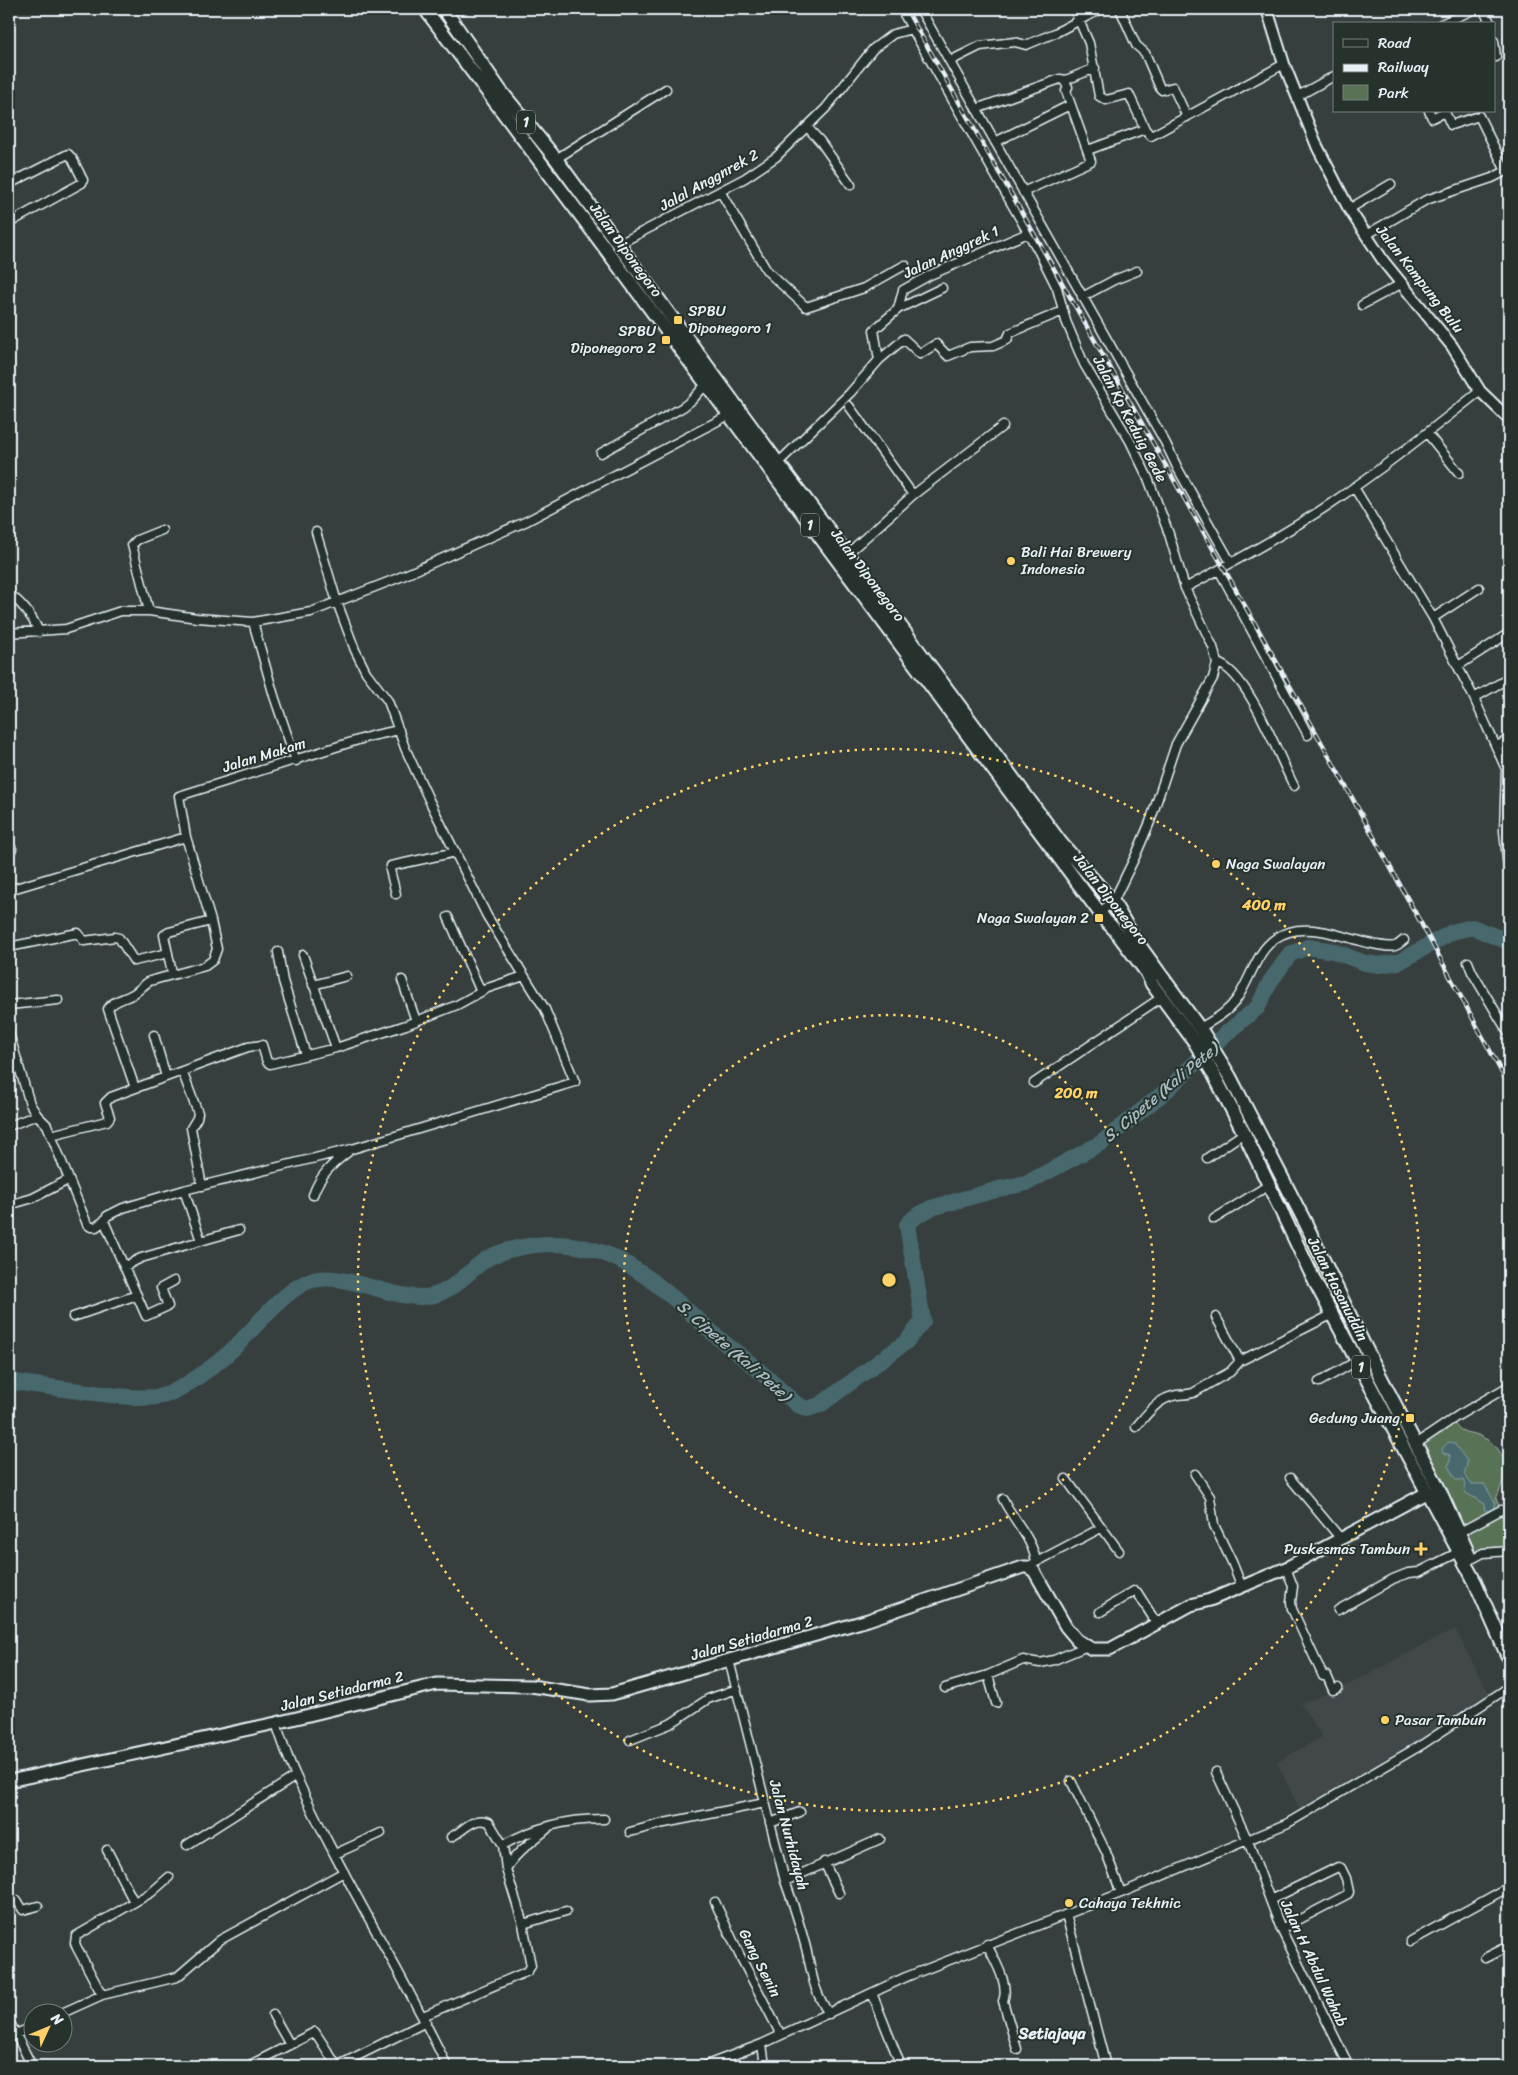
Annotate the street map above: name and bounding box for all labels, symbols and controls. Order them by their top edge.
legend [1333,22,1496,112]
text: Road [1378,30,1411,56]
text: Railway [1378,54,1429,80]
text: Park [1378,80,1409,106]
road number: 1 [517,110,535,134]
street label: Jalal Anggnrek 2 [654,142,764,219]
street label: Jalan Diponegoro [582,196,670,303]
street label: Jalan Anggrek 1 [898,218,1003,286]
street label: Jalan Kampung Bulu [1369,218,1471,339]
place label: SPBU Diponegoro 1 [688,298,771,341]
marker: SPBU Diponegoro 1 [672,314,684,326]
place label: SPBU Diponegoro 2 [571,318,657,361]
marker: SPBU Diponegoro 2 [660,334,672,346]
street label: Jalan Kp Keduig Gede [1085,350,1175,487]
road number: 1 [801,514,819,536]
street label: Jalan Diponegoro [823,522,912,628]
place label: Bali Hai Brewery Indonesia [1020,539,1132,582]
marker: Bali Hai Brewery Indonesia [1005,555,1017,567]
street label: Jalan Makam [218,730,309,780]
street label: Jalan Diponegoro [1066,846,1156,951]
place label: Naga Swalayan [1226,851,1325,877]
marker: Naga Swalayan [1210,858,1222,870]
text: 400 m [1241,892,1286,918]
place label: Naga Swalayan 2 [977,905,1089,931]
marker: Naga Swalayan 2 [1093,912,1105,924]
water label: S. Cipete (Kali Pete) [1096,1033,1227,1150]
text: 200 m [1053,1080,1098,1106]
street label: Jalan Hasanuddin [1300,1231,1376,1346]
centre of rings [880,1271,898,1289]
water label: S. Cipete (Kali Pete) [670,1292,800,1411]
road number: 1 [1352,1355,1370,1378]
place label: Gedung Juang [1309,1405,1400,1431]
marker: Gedung Juang [1404,1412,1416,1424]
place label: Puskesmas Tambun [1284,1536,1410,1562]
marker: Puskesmas Tambun [1414,1542,1428,1556]
street label: Jalan Setiadarma 2 [687,1608,816,1668]
street label: Jalan Setiadarma 2 [277,1663,407,1719]
place label: Pasar Tambun [1395,1707,1486,1733]
marker: Pasar Tambun [1379,1714,1391,1726]
street label: Jalan Nurhidayah [761,1776,816,1893]
place label: Cahaya Tekhnic [1079,1890,1181,1916]
street label: Jalan H Abdul Wahab [1273,1894,1355,2031]
marker: Cahaya Tekhnic [1063,1897,1075,1909]
street label: Gang Senin [732,1924,788,2002]
north arrow [22,2002,72,2052]
text: N [44,2006,70,2032]
district label: Setiajaya [1017,2019,1087,2048]

